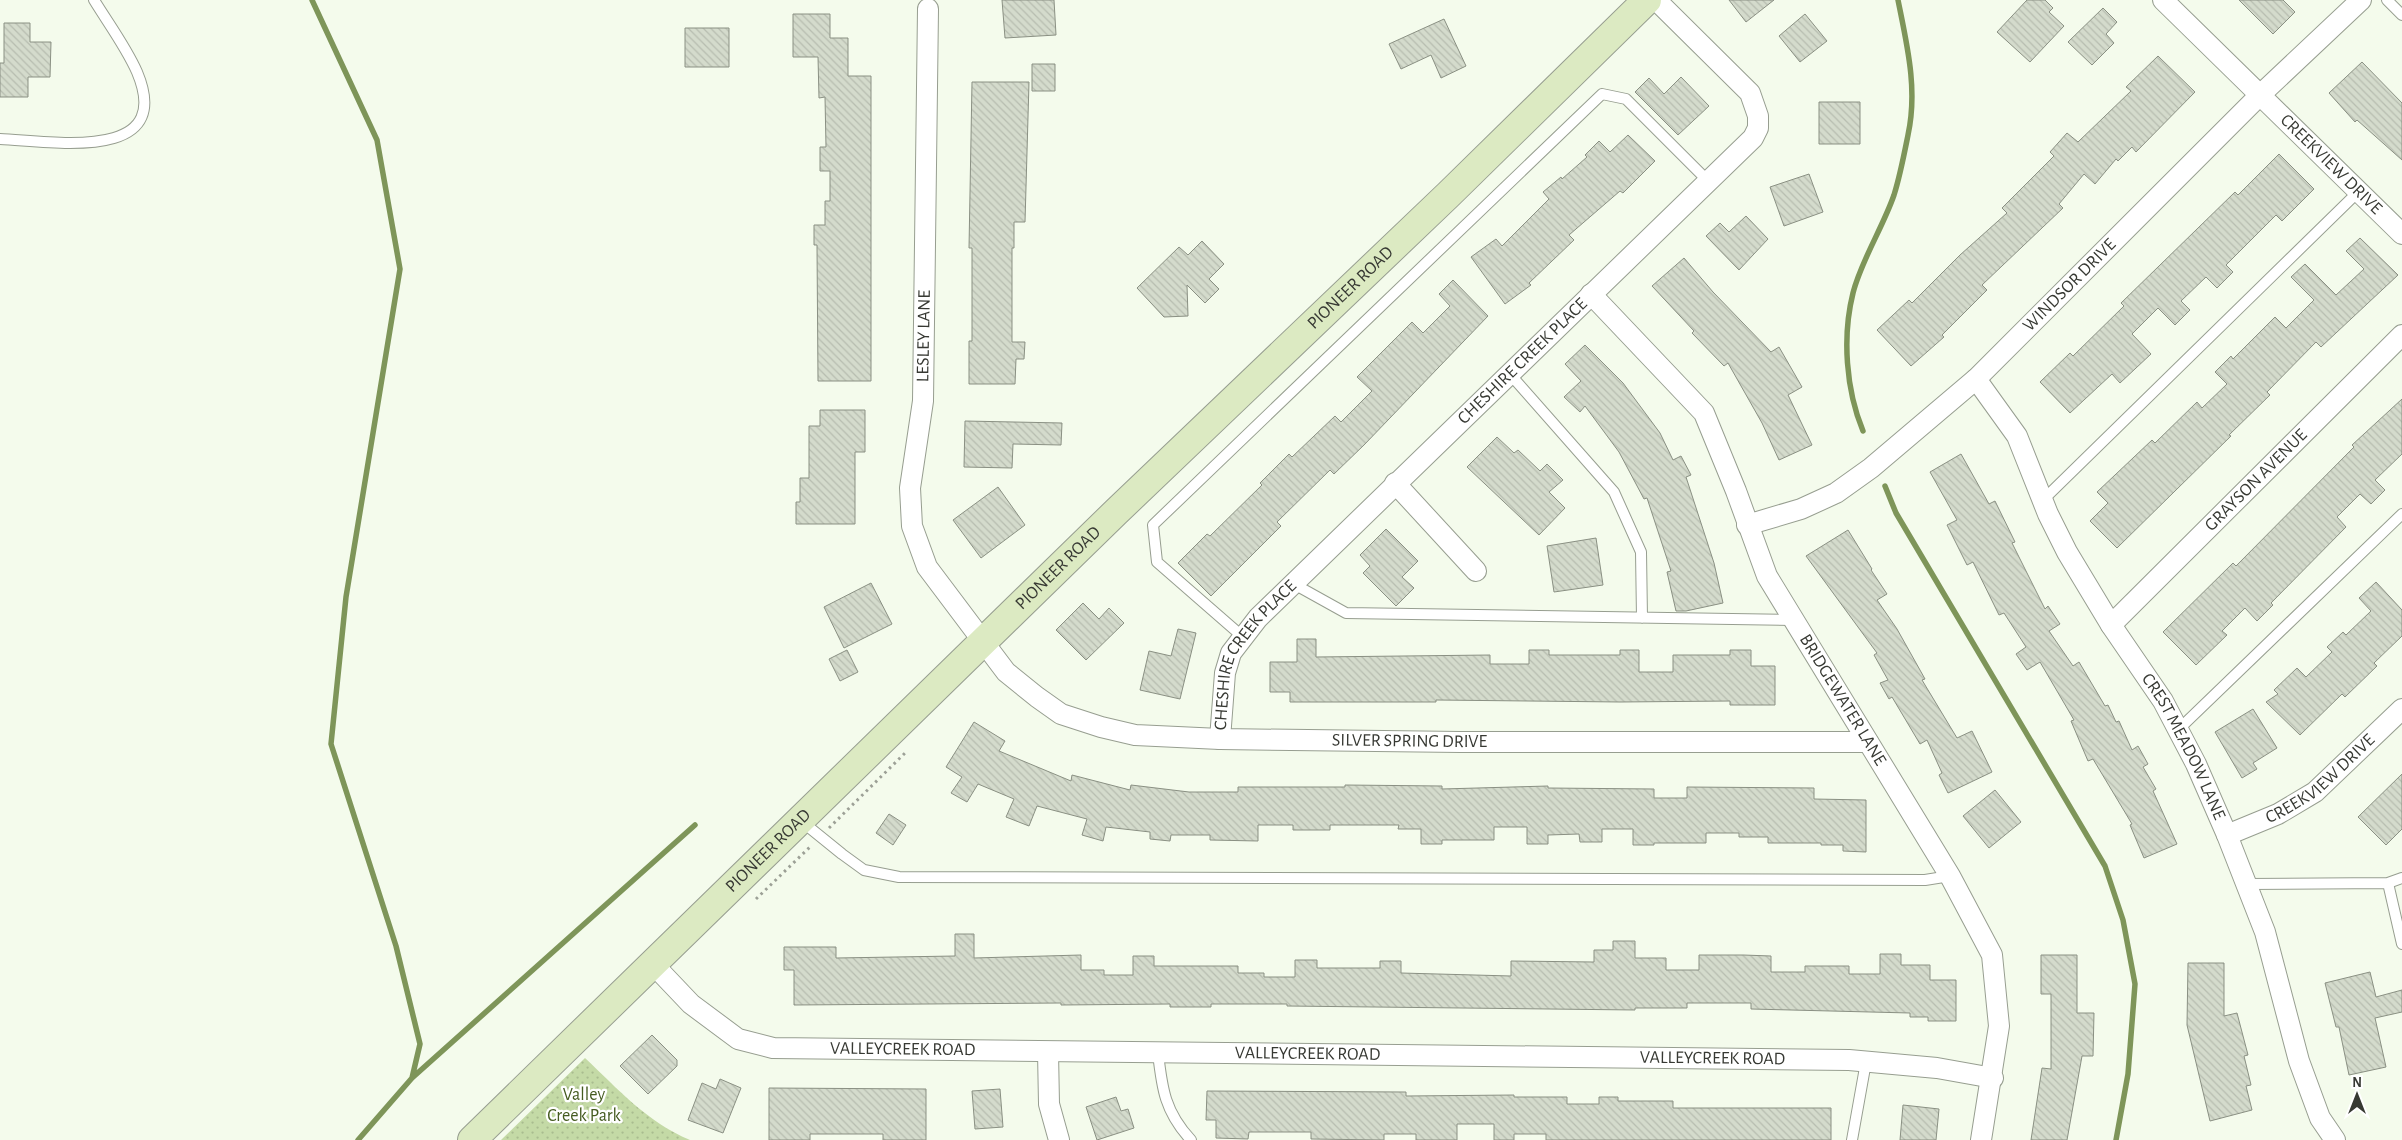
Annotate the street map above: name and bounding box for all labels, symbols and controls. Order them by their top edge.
street label: CREEKVIEW DRIVE [2277,111,2385,218]
street label: WINDSOR DRIVE [2020,235,2120,335]
street label: PIONEER ROAD [1304,243,1397,333]
street label: LESLEY LANE [914,289,934,382]
street label: CHESHIRE CREEK PLACE [1455,295,1591,428]
street label: GRAYSON AVENUE [2202,426,2311,535]
street label: PIONEER ROAD [1012,523,1104,613]
street label: CHESHIRE CREEK PLACE [1212,577,1300,731]
street label: BRIDGEWATER LANE [1796,631,1890,769]
street label: CREST MEADOW LANE [2138,670,2228,823]
street label: SILVER SPRING DRIVE [1332,731,1488,751]
street label: CREEKVIEW DRIVE [2263,731,2379,827]
street label: PIONEER ROAD [722,806,814,896]
street label: VALLEYCREEK ROAD [830,1040,975,1059]
street label: VALLEYCREEK ROAD [1235,1044,1380,1064]
street label: VALLEYCREEK ROAD [1640,1049,1785,1068]
north arrow [2332,1070,2382,1120]
text: N [2352,1076,2362,1090]
park label: Valley Creek Park [547,1086,622,1125]

